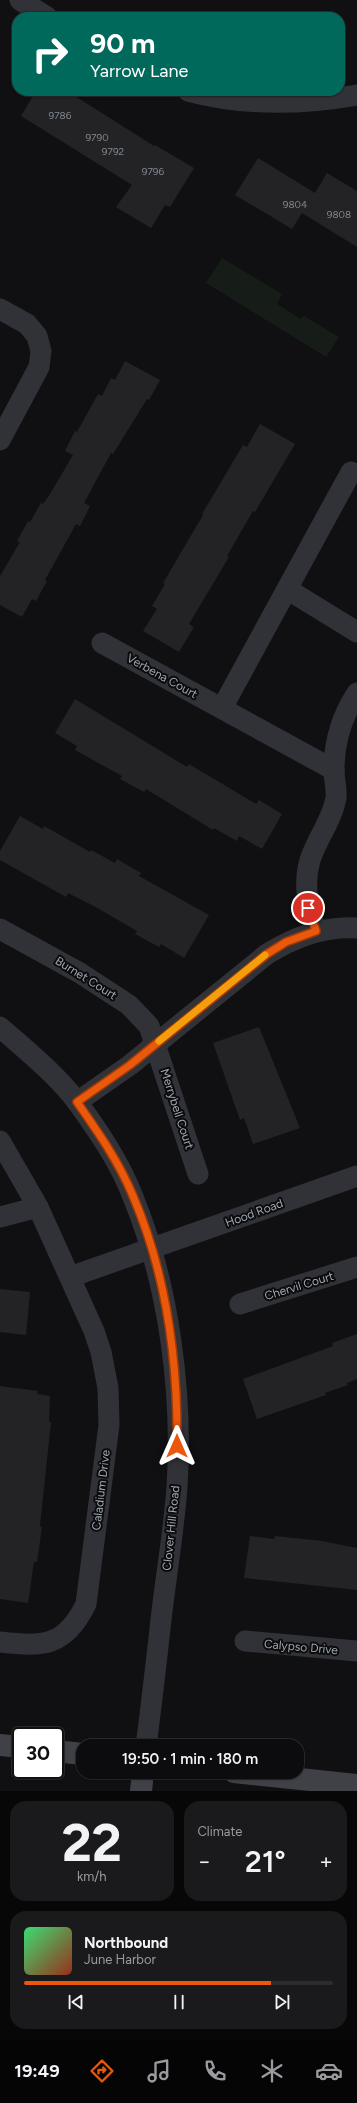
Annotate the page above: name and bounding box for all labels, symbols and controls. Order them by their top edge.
text: 90 m [90,26,155,60]
icon: right [24,28,76,80]
text: Yarrow Lane [90,60,188,82]
house number: 9786 [49,109,72,122]
house number: 9790 [85,131,109,144]
house number: 9792 [102,145,124,158]
house number: 9796 [142,165,165,178]
house number: 9804 [283,198,307,211]
house number: 9808 [327,208,351,221]
street label: Verbena Court [124,651,200,701]
pin [291,891,325,925]
icon: arrive [297,897,319,919]
street label: Burnet Court [53,954,120,1003]
street label: Merrybell Court [157,1067,197,1151]
street label: Hood Road [223,1196,285,1230]
street label: Chervil Court [263,1269,336,1303]
position arrow [156,1425,198,1467]
street label: Caladium Drive [89,1449,113,1531]
street label: Clover Hill Road [160,1485,182,1571]
street label: Calypso Drive [263,1637,339,1657]
speed limit sign: 30 [12,1727,64,1779]
text: 19:50 · 1 min · 180 m [122,1750,258,1768]
text: 22 [62,1812,122,1874]
text: Climate [198,1824,242,1839]
text: 21° [245,1843,286,1880]
text: − [198,1848,211,1875]
text: + [319,1848,333,1875]
text: km/h [77,1869,107,1884]
text: Northbound [84,1934,168,1952]
text: June Harbor [84,1952,156,1967]
icon: previous [65,1991,87,2013]
icon: pause [168,1991,190,2013]
icon: next [271,1991,293,2013]
icon: directions [88,2057,116,2085]
icon: music [145,2057,173,2085]
icon: phone [201,2057,229,2085]
icon: climate [258,2057,286,2085]
icon: car [315,2057,343,2085]
text: 19:49 [14,2060,60,2082]

